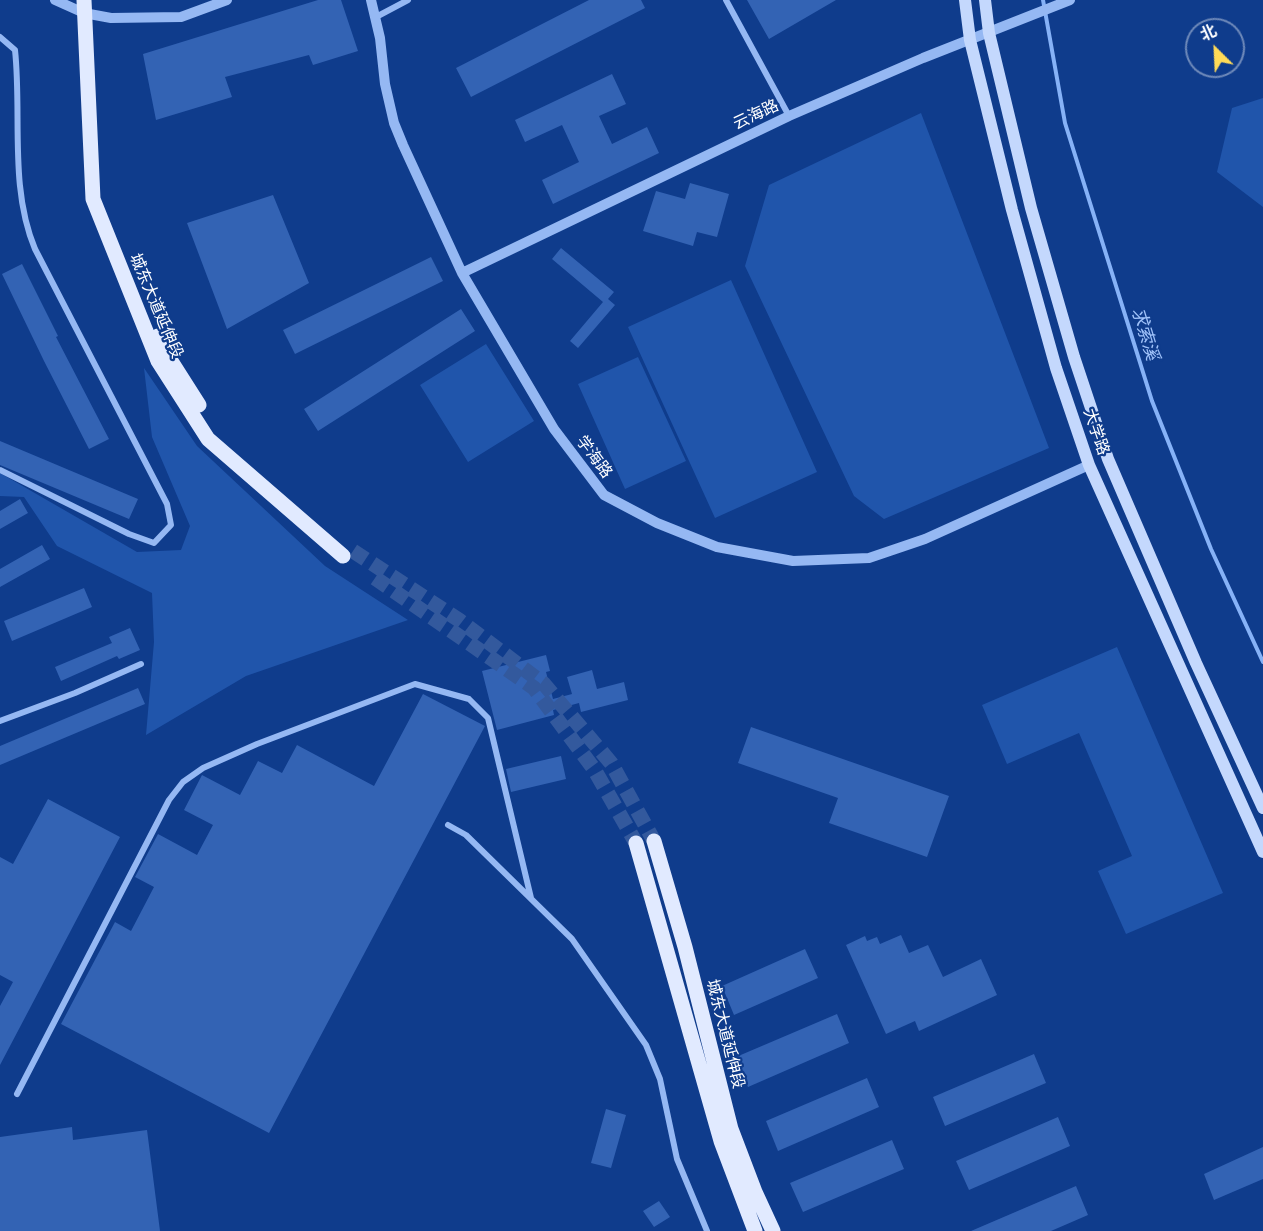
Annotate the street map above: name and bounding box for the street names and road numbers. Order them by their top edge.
street label: 云海路 [730,96,782,134]
street label: 城东大道延伸段 [125,251,187,361]
street label: 大学路 [1079,406,1113,458]
street label: 学海路 [572,432,616,482]
street label: 城东大道延伸段 [702,977,748,1091]

